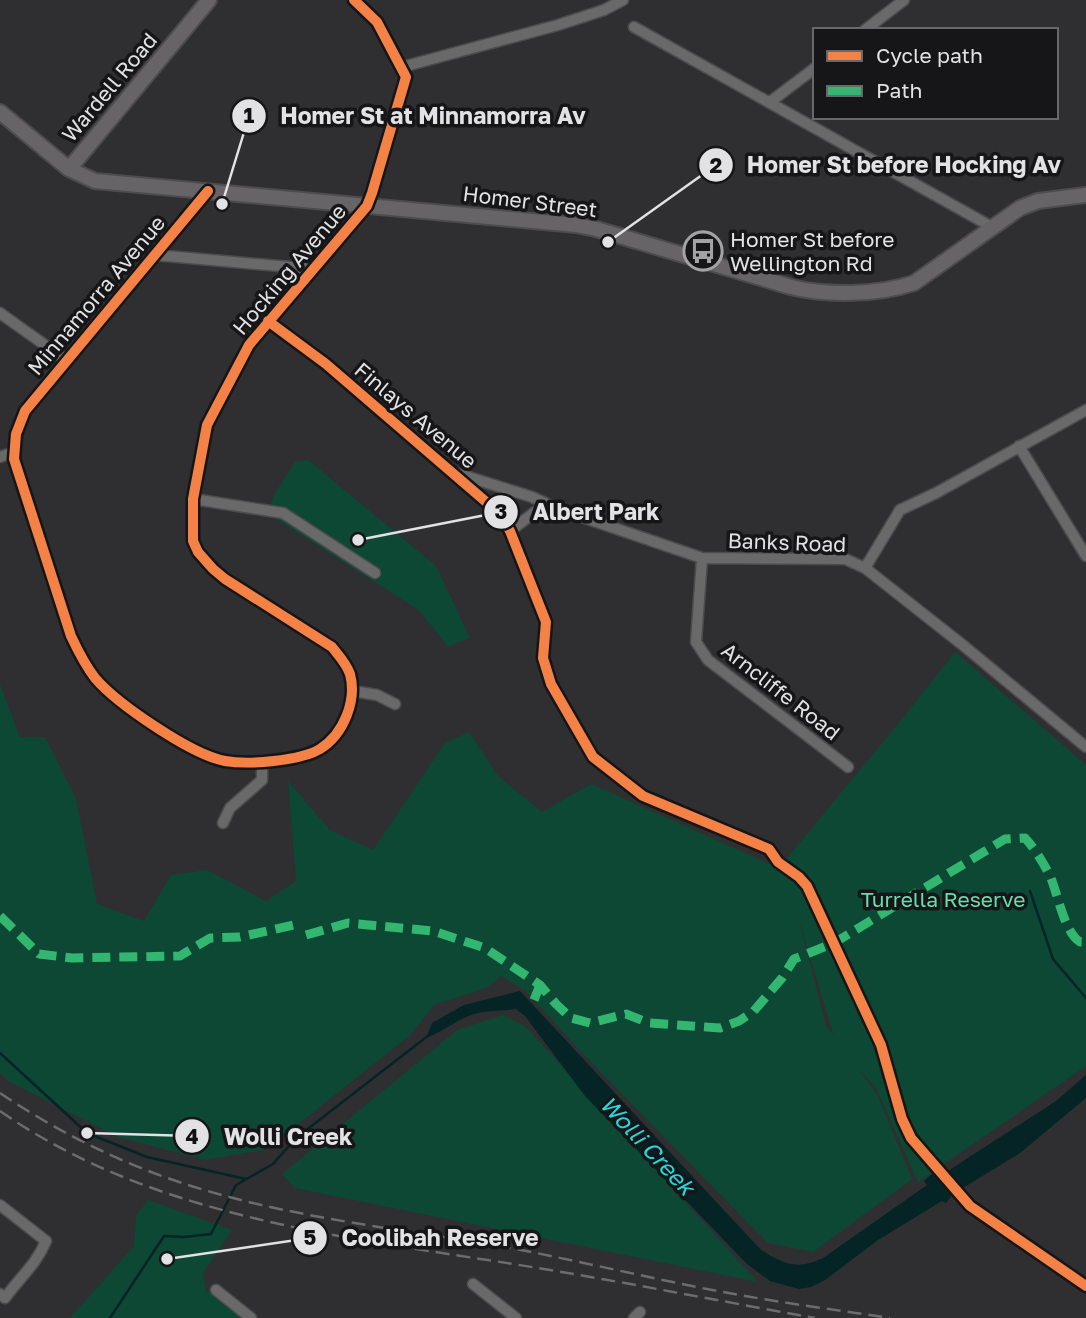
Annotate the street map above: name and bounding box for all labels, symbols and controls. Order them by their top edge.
street label: Wardell Road [56,27,162,147]
legend [813,28,1058,119]
text: Cycle path [876,42,983,68]
text: Path [876,77,923,103]
callout: Homer St at Minnamorra Av [231,94,600,138]
text: Homer St at Minnamorra Av [280,101,586,129]
text: 1 [244,102,255,128]
callout: Homer St before Hocking Av [698,143,1075,187]
text: Homer St before Hocking Av [747,150,1061,178]
text: 2 [710,152,723,178]
street label: Homer Street [461,180,599,222]
street label: Hocking Avenue [227,198,351,340]
street label: Minnamorra Avenue [22,210,170,380]
place label: Homer St before Wellington Rd [730,226,895,276]
bus stop icon: Homer St before Wellington Rd [682,230,724,272]
street label: Finlays Avenue [350,356,482,474]
callout: Albert Park [484,490,673,534]
text: Albert Park [533,497,660,525]
text: 3 [495,498,507,524]
street label: Banks Road [727,527,847,557]
street label: Arncliffe Road [717,637,845,745]
park label: Turrella Reserve [861,886,1025,912]
water label: Wolli Creek [595,1090,702,1202]
callout: Wolli Creek [175,1114,366,1158]
text: Wolli Creek [224,1122,353,1150]
text: 4 [185,1123,199,1149]
callout: Coolibah Reserve [292,1216,552,1260]
text: Coolibah Reserve [341,1223,539,1251]
text: 5 [304,1224,317,1250]

